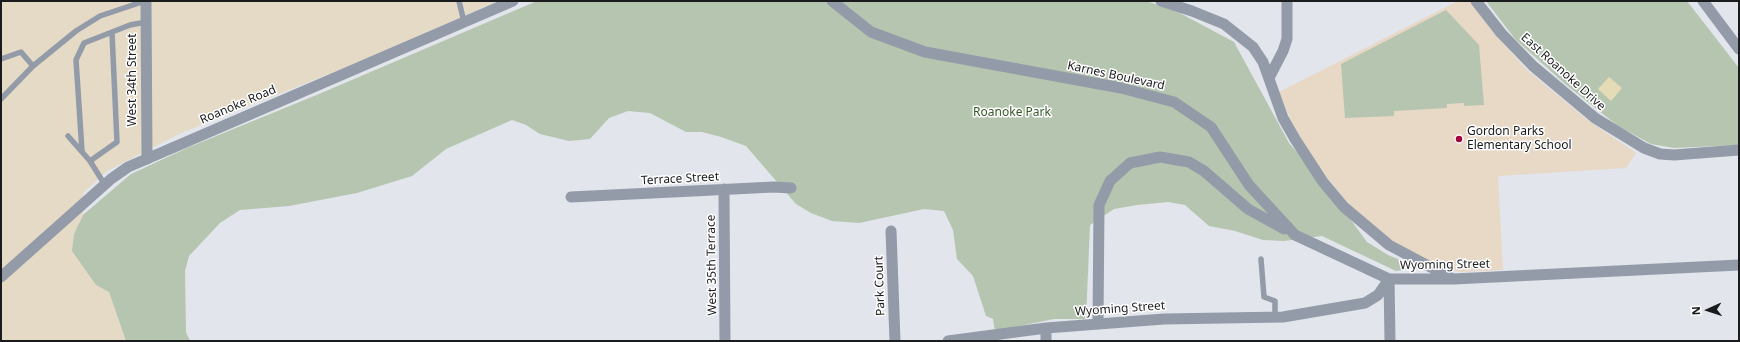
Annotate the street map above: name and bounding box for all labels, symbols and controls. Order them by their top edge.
street label: East Roanoke Drive [1518,30,1608,114]
street label: West 34th Street [126,34,140,126]
street label: Karnes Boulevard [1066,59,1166,93]
street label: Roanoke Road [198,82,278,128]
park label: Roanoke Park [973,106,1051,120]
place label: Gordon Parks Elementary School [1467,125,1572,153]
marker: Gordon Parks Elementary School [1454,134,1464,144]
street label: Terrace Street [641,170,719,188]
street label: West 35th Terrace [704,214,720,316]
street label: Park Court [872,256,888,316]
street label: Wyoming Street [1400,257,1490,273]
north arrow [1688,290,1728,330]
street label: Wyoming Street [1074,299,1166,319]
text: N [1688,306,1703,316]

